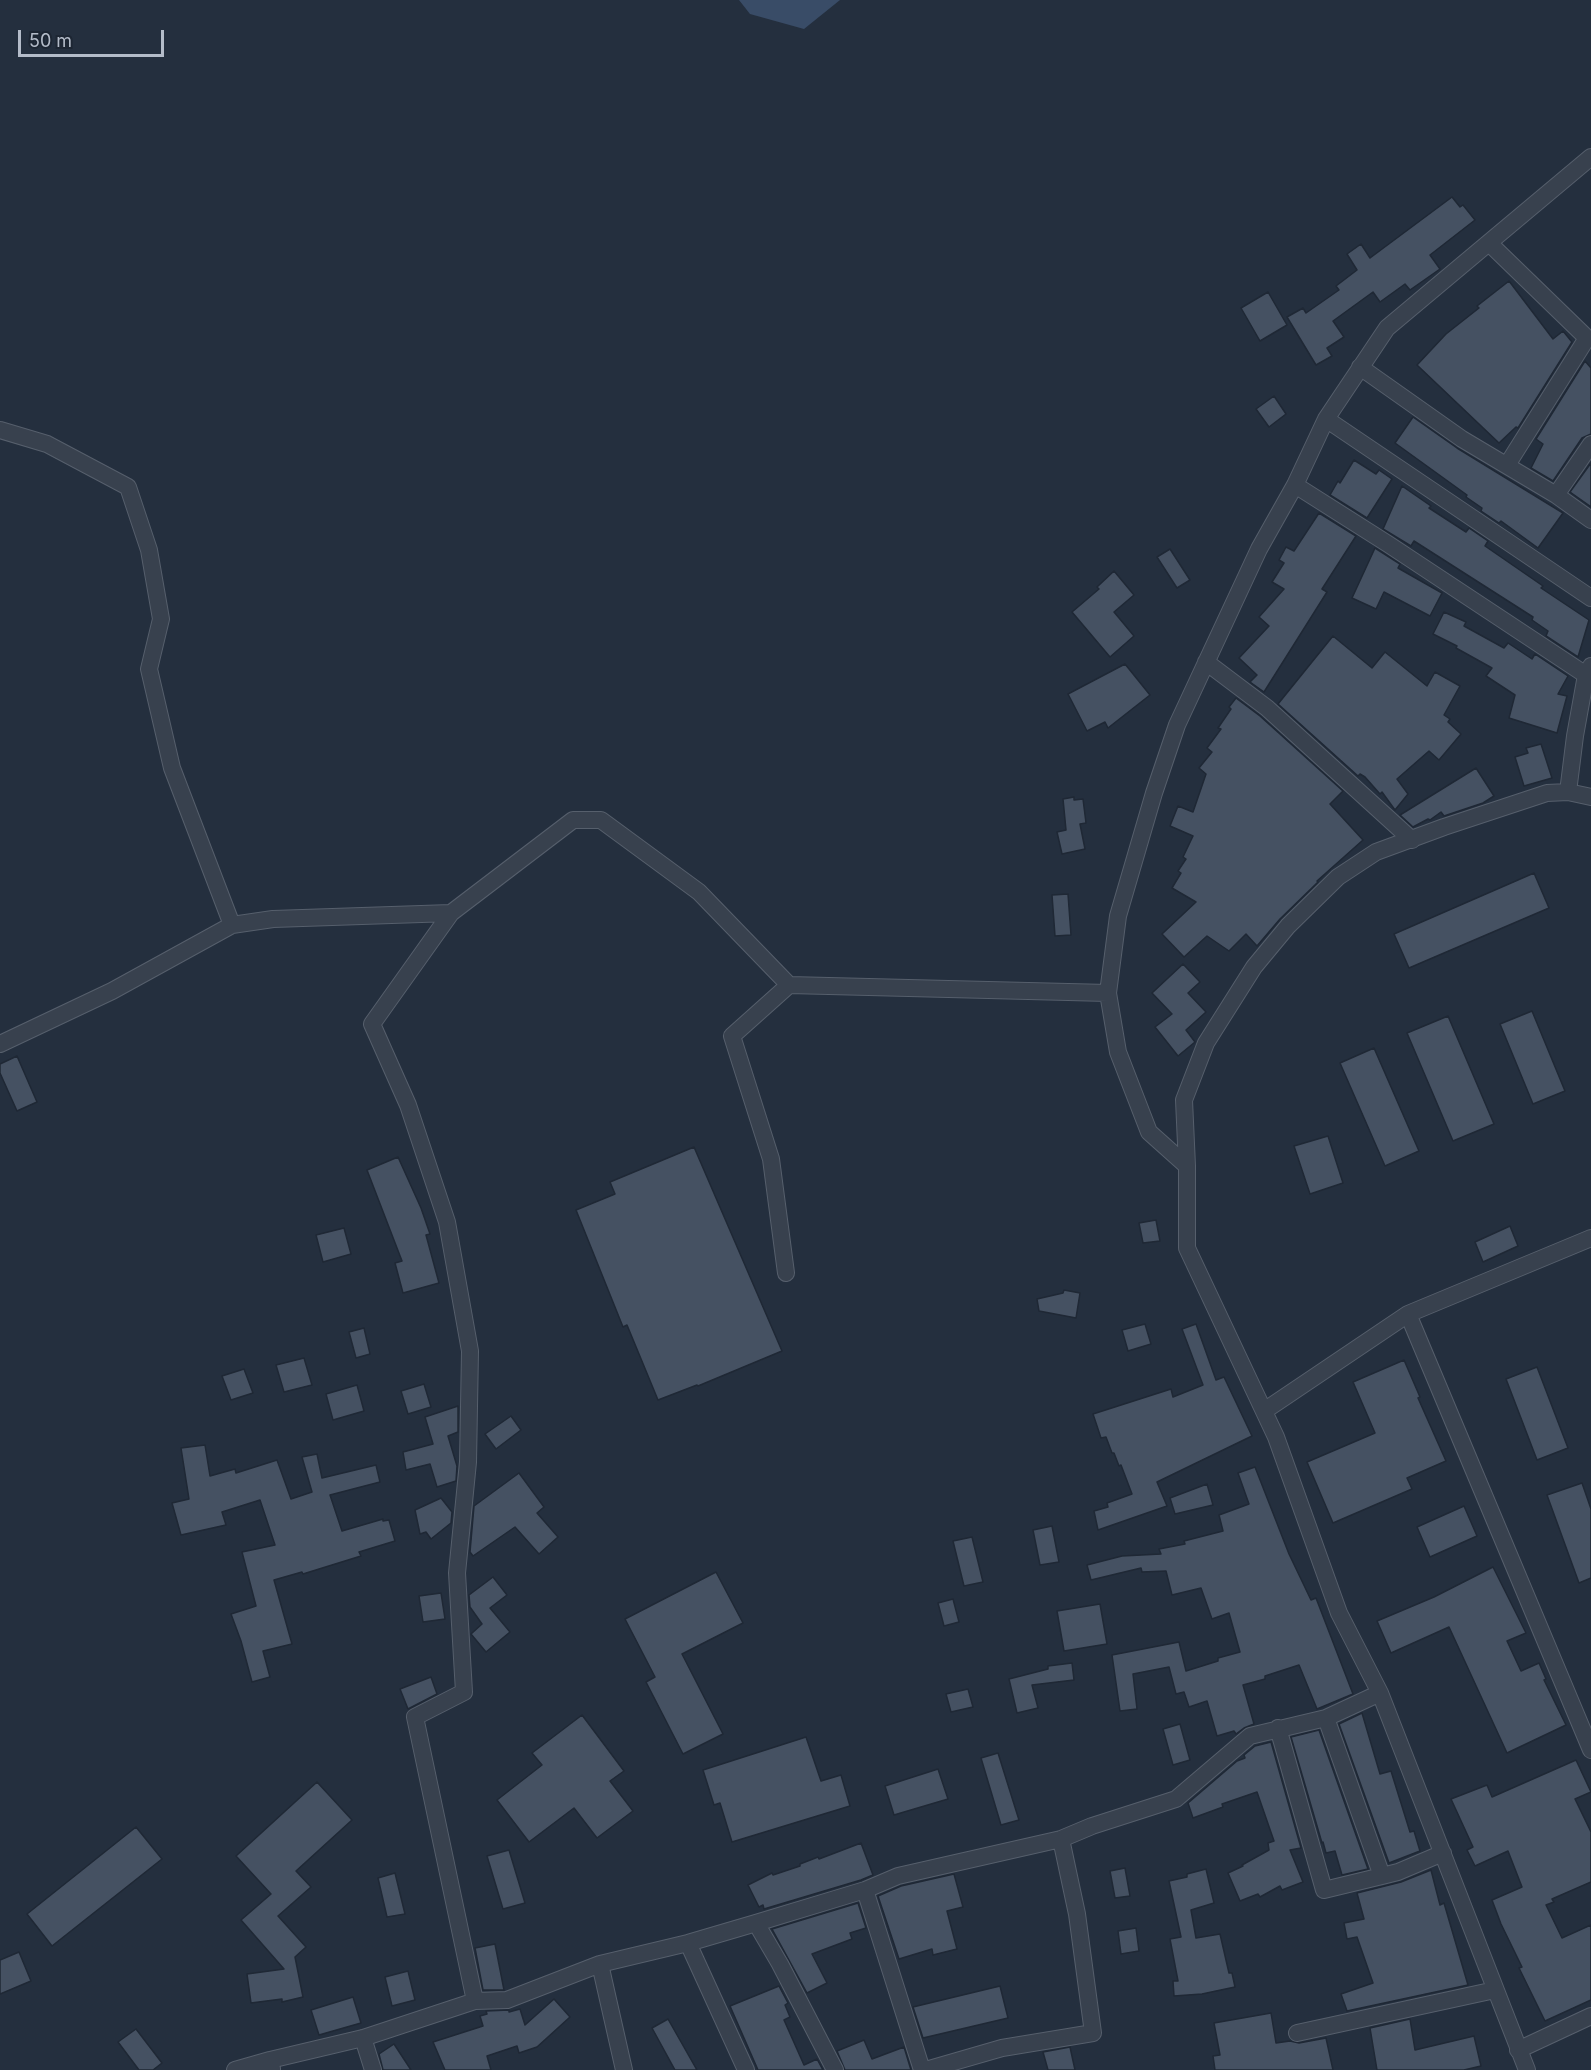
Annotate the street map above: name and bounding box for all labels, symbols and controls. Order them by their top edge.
scale bar [21,18,166,56]
text: 50 m [29,30,72,51]

